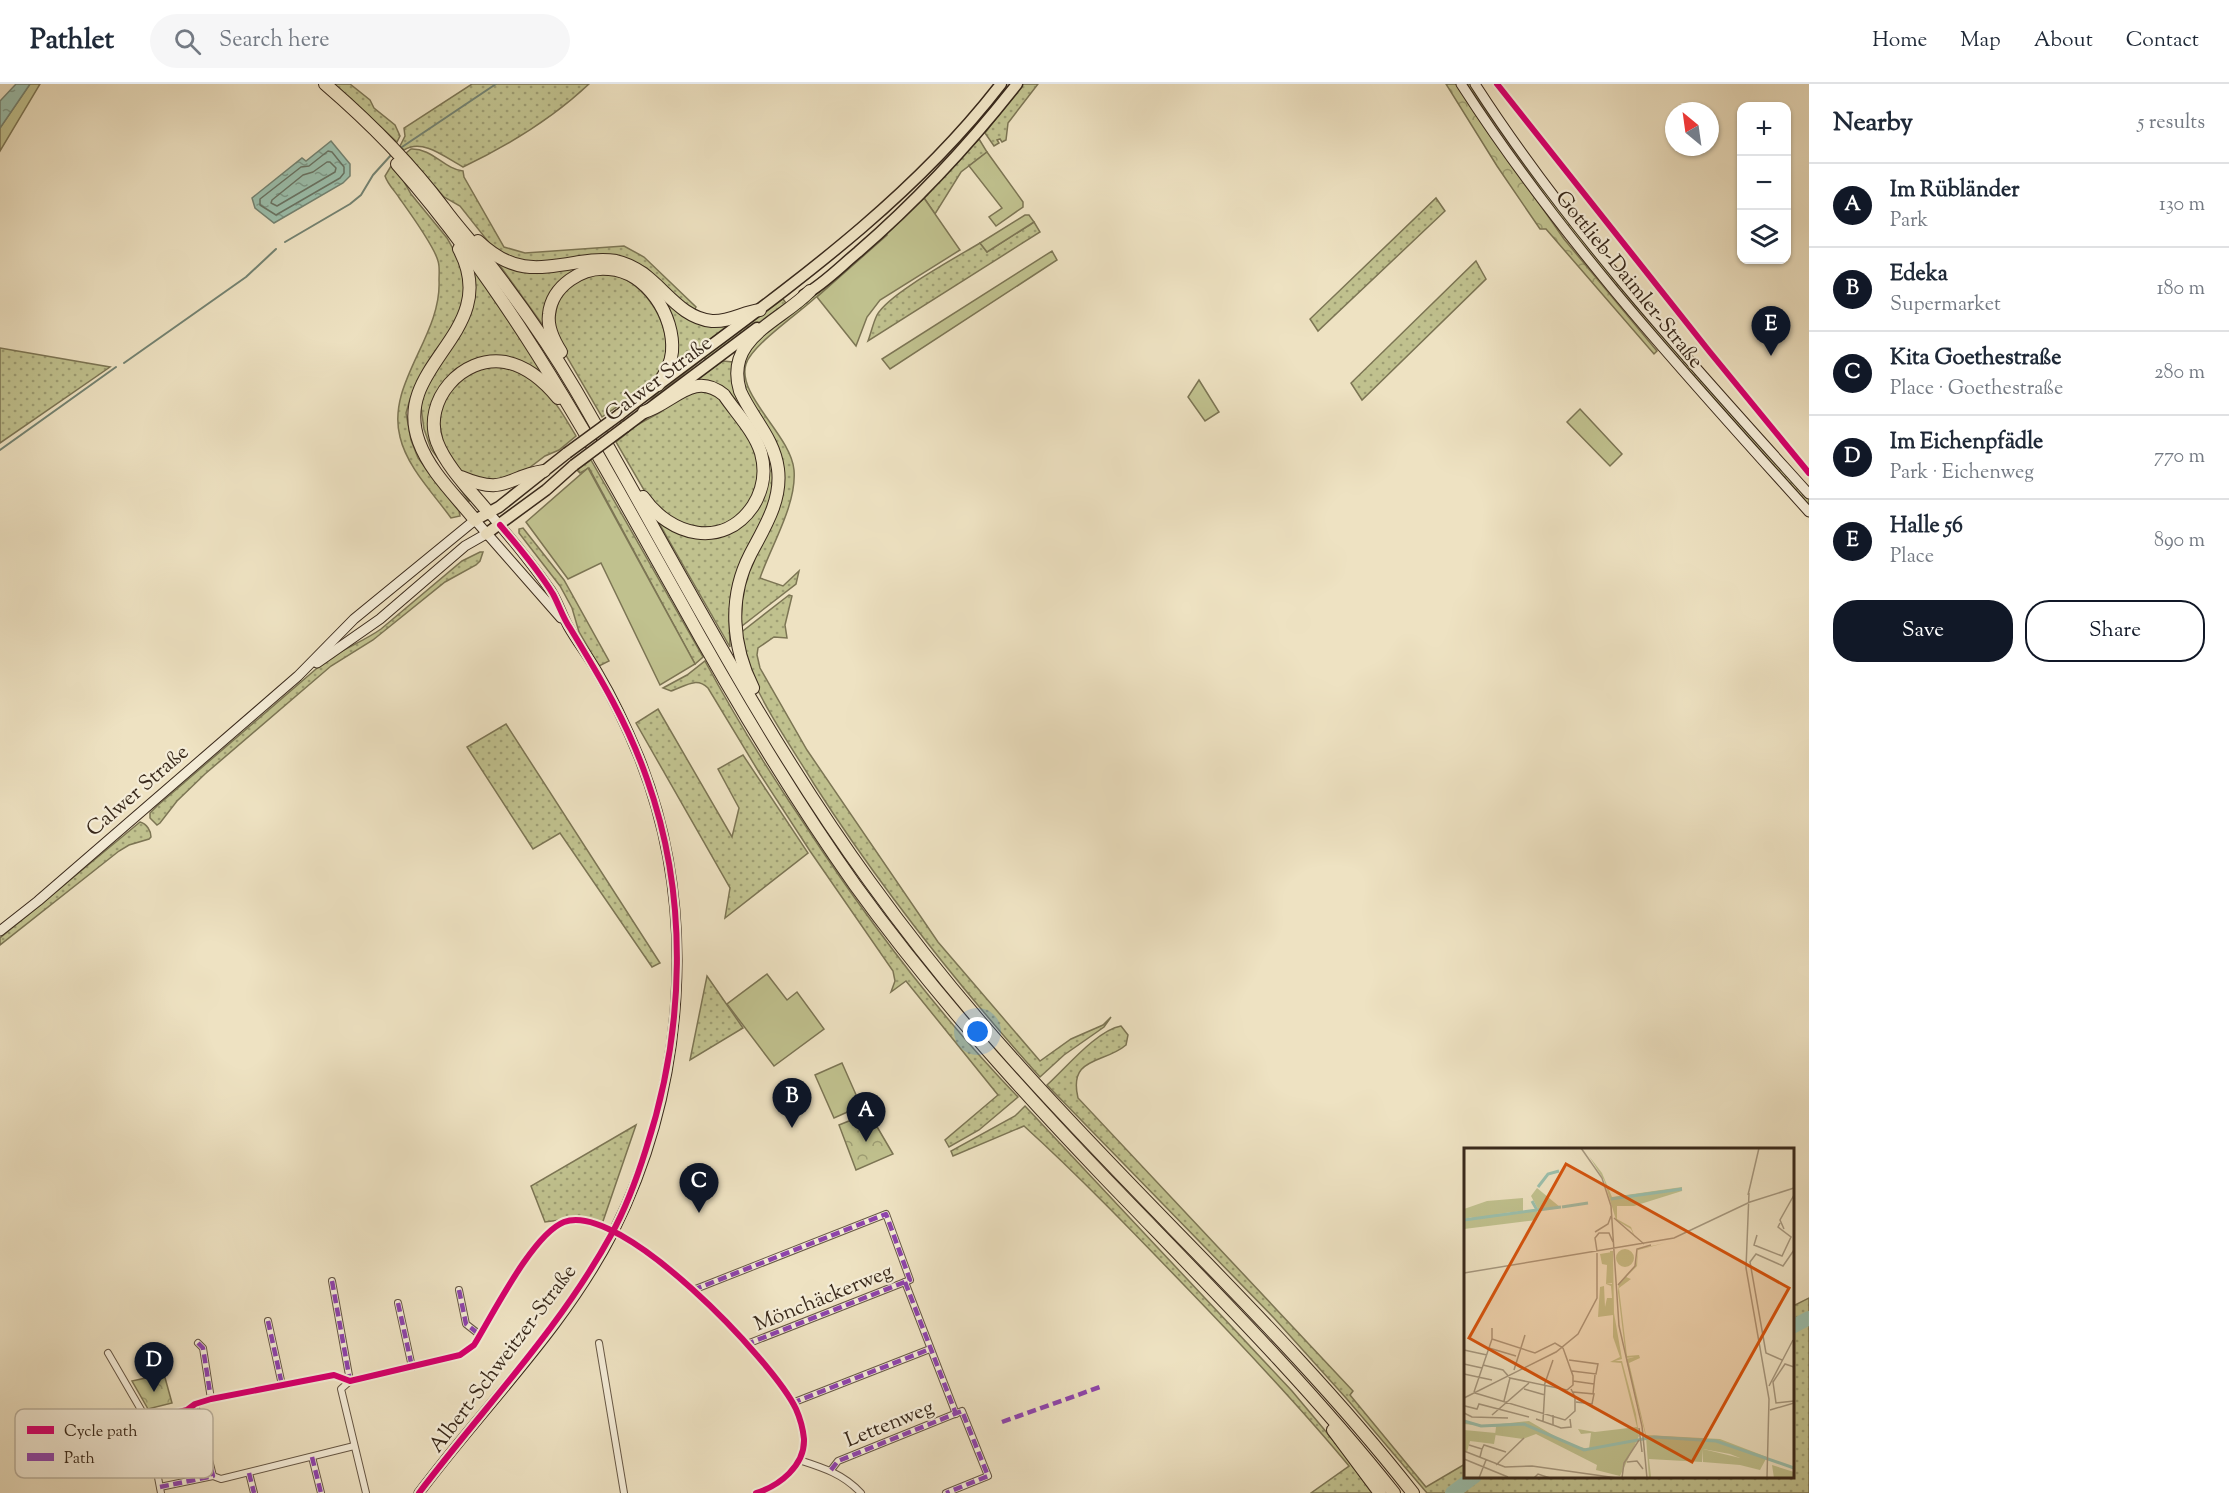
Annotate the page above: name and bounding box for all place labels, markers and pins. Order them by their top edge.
pin: E [1752,306,1790,356]
pin: B [772,1078,812,1128]
pin: A [846,1092,886,1142]
pin: C [680,1164,718,1213]
pin: D [134,1342,174,1392]

